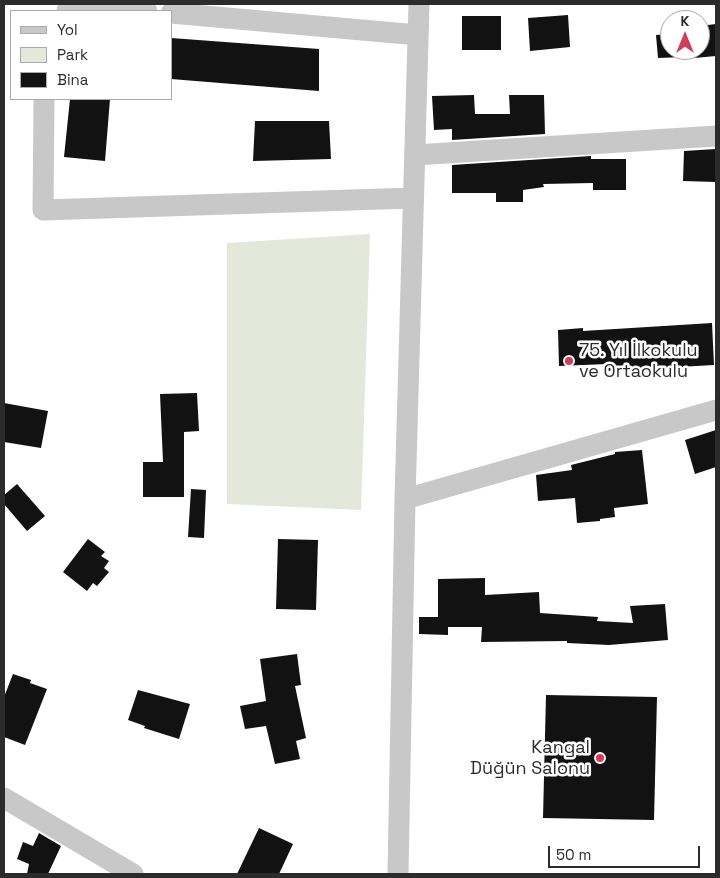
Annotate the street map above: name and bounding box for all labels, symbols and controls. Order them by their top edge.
legend [10,10,172,100]
north arrow [660,10,710,60]
text: K [681,12,689,30]
text: Yol [57,20,78,39]
text: Park [57,45,88,64]
text: Bina [57,70,88,89]
place label: 75. Yıl İlkokulu ve Ortaokulu [579,340,698,382]
marker: 75. Yıl İlkokulu ve Ortaokulu [563,355,575,367]
place label: Kangal Düğün Salonu [470,737,590,780]
marker: Kangal Düğün Salonu [594,752,606,764]
scale bar [550,836,702,868]
text: 50 m [556,845,591,864]

